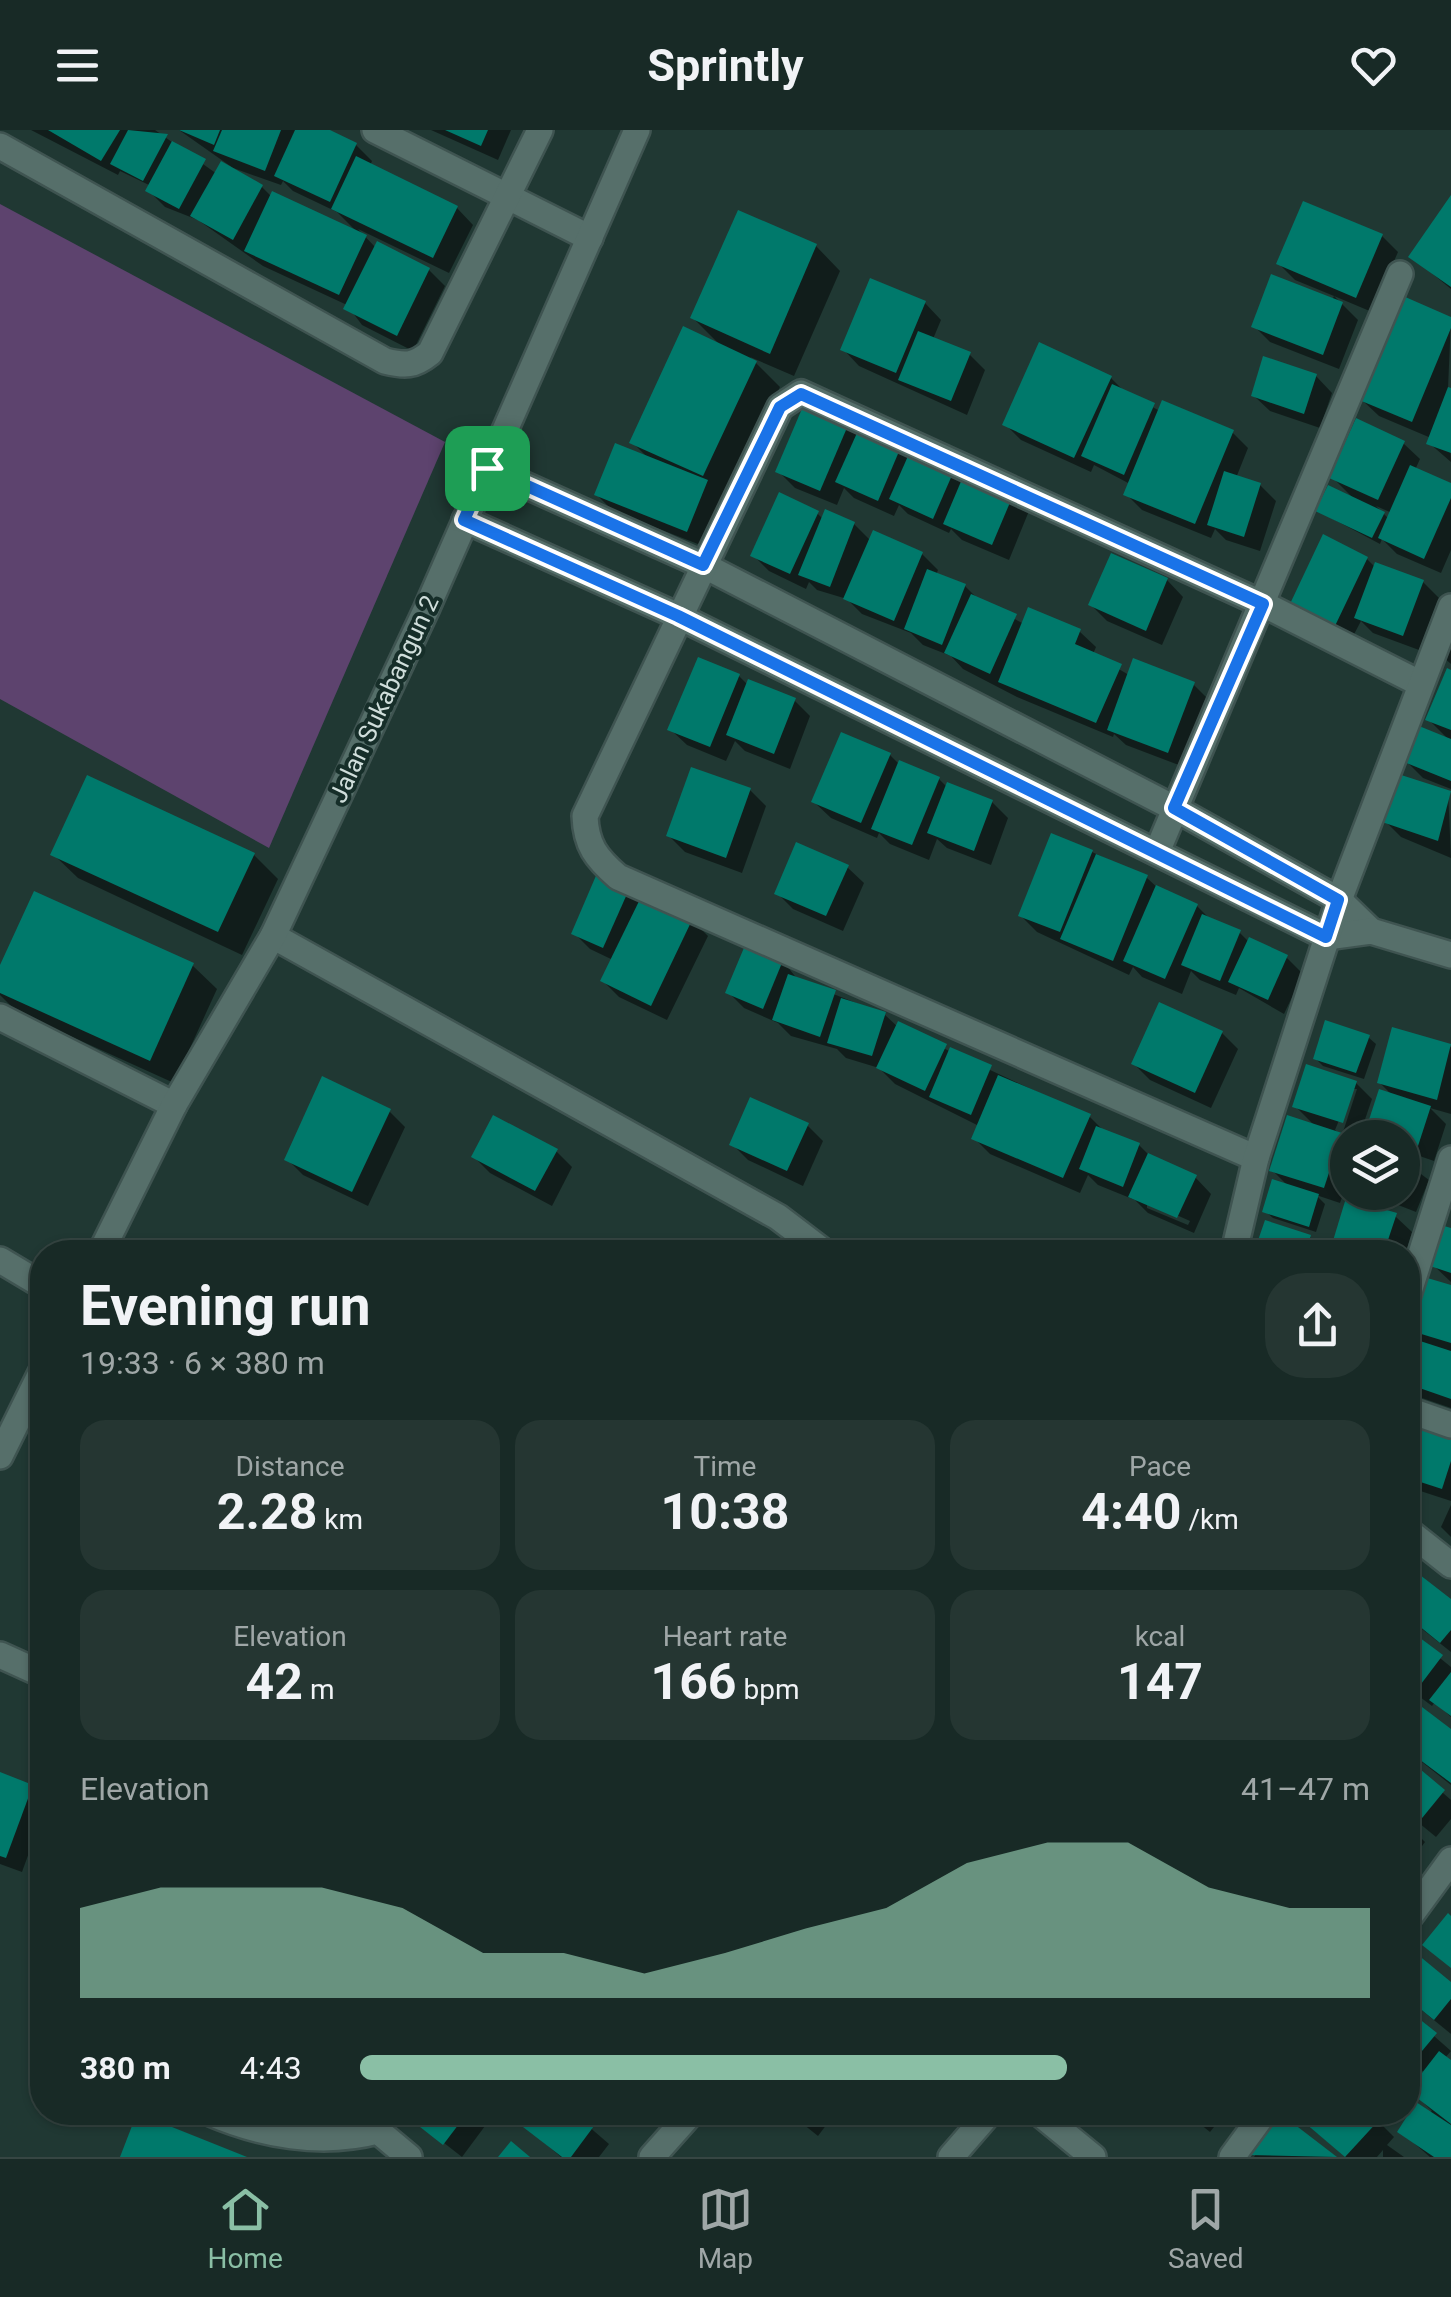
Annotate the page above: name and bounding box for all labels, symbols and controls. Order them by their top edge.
icon: menu [50,38,105,93]
icon: heart [1346,38,1401,93]
text: Sprintly [647,39,804,92]
pin [445,426,530,511]
icon: arrive [460,441,515,496]
street label: Jalan Sukabangun 2 [323,591,445,807]
map controls [1330,1120,1420,1210]
button: layers [1330,1120,1420,1210]
button: share [1265,1273,1370,1378]
text: Evening run [80,1274,371,1338]
text: 19:33 · 6 × 380 m [80,1344,325,1382]
text: Distance [236,1450,345,1483]
text: Time [694,1450,756,1483]
text: Pace [1129,1450,1191,1483]
text: 2.28 [217,1483,317,1541]
text: 10:38 [661,1483,789,1541]
text: 4:40 [1081,1483,1181,1541]
text: km [317,1503,363,1536]
text: /km [1181,1503,1239,1536]
text: Elevation [233,1620,347,1653]
text: Heart rate [663,1620,787,1653]
text: kcal [1135,1620,1185,1653]
text: 42 [246,1653,303,1711]
text: 166 [650,1653,737,1711]
text: 147 [1117,1653,1203,1711]
text: m [303,1673,334,1706]
text: bpm [737,1673,800,1706]
text: Elevation [80,1770,210,1808]
text: 41–47 m [1241,1770,1370,1808]
text: 380 m [80,2049,171,2087]
text: 4:43 [240,2049,302,2087]
tab: Home [207,2182,283,2275]
tab: Map [698,2182,753,2275]
tab: Saved [1168,2182,1244,2275]

